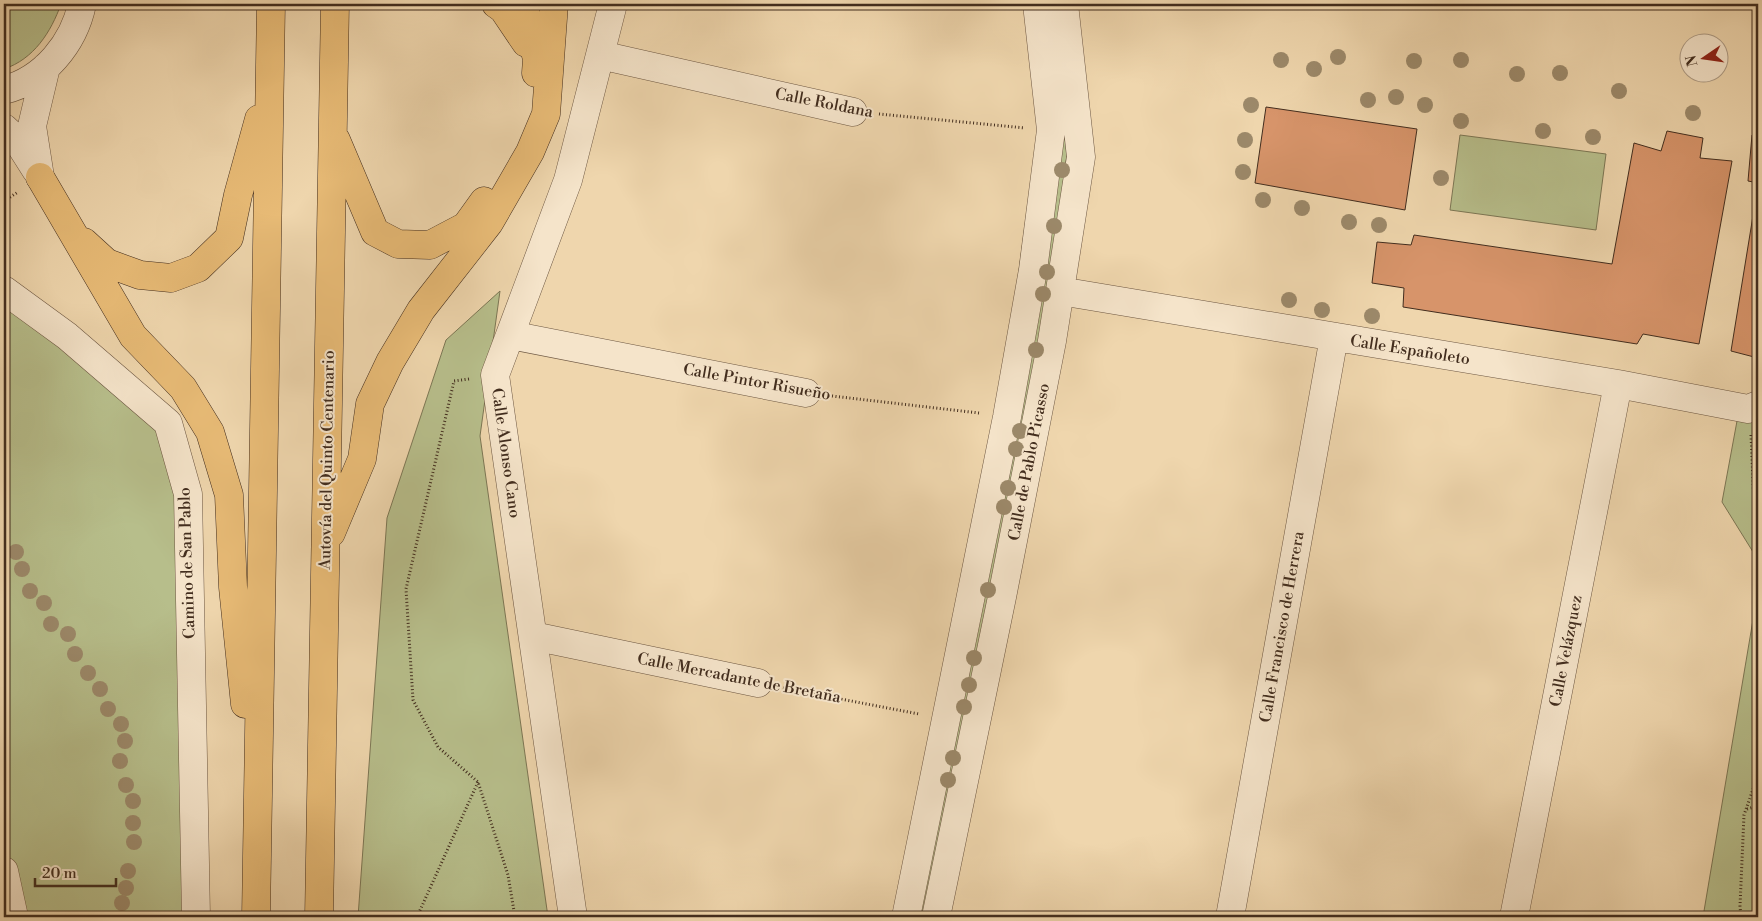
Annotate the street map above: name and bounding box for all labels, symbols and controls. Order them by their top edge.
north arrow [1680,32,1730,82]
text: N [1682,53,1702,68]
street label: Calle Roldana [773,84,876,122]
street label: Calle Españoleto [1349,331,1471,369]
street label: Autovía del Quinto Centenario [315,350,339,571]
street label: Calle Pintor Risueño [682,359,832,405]
street label: Calle de Pablo Picasso [1004,381,1054,543]
street label: Calle Alonso Cano [487,387,525,519]
street label: Camino de San Pablo [174,487,200,639]
street label: Calle Francisco de Herrera [1255,529,1309,724]
street label: Calle Velázquez [1545,593,1587,709]
street label: Calle Mercadante de Bretaña [636,648,843,708]
scale bar [35,856,116,888]
text: 20 m [42,864,77,883]

